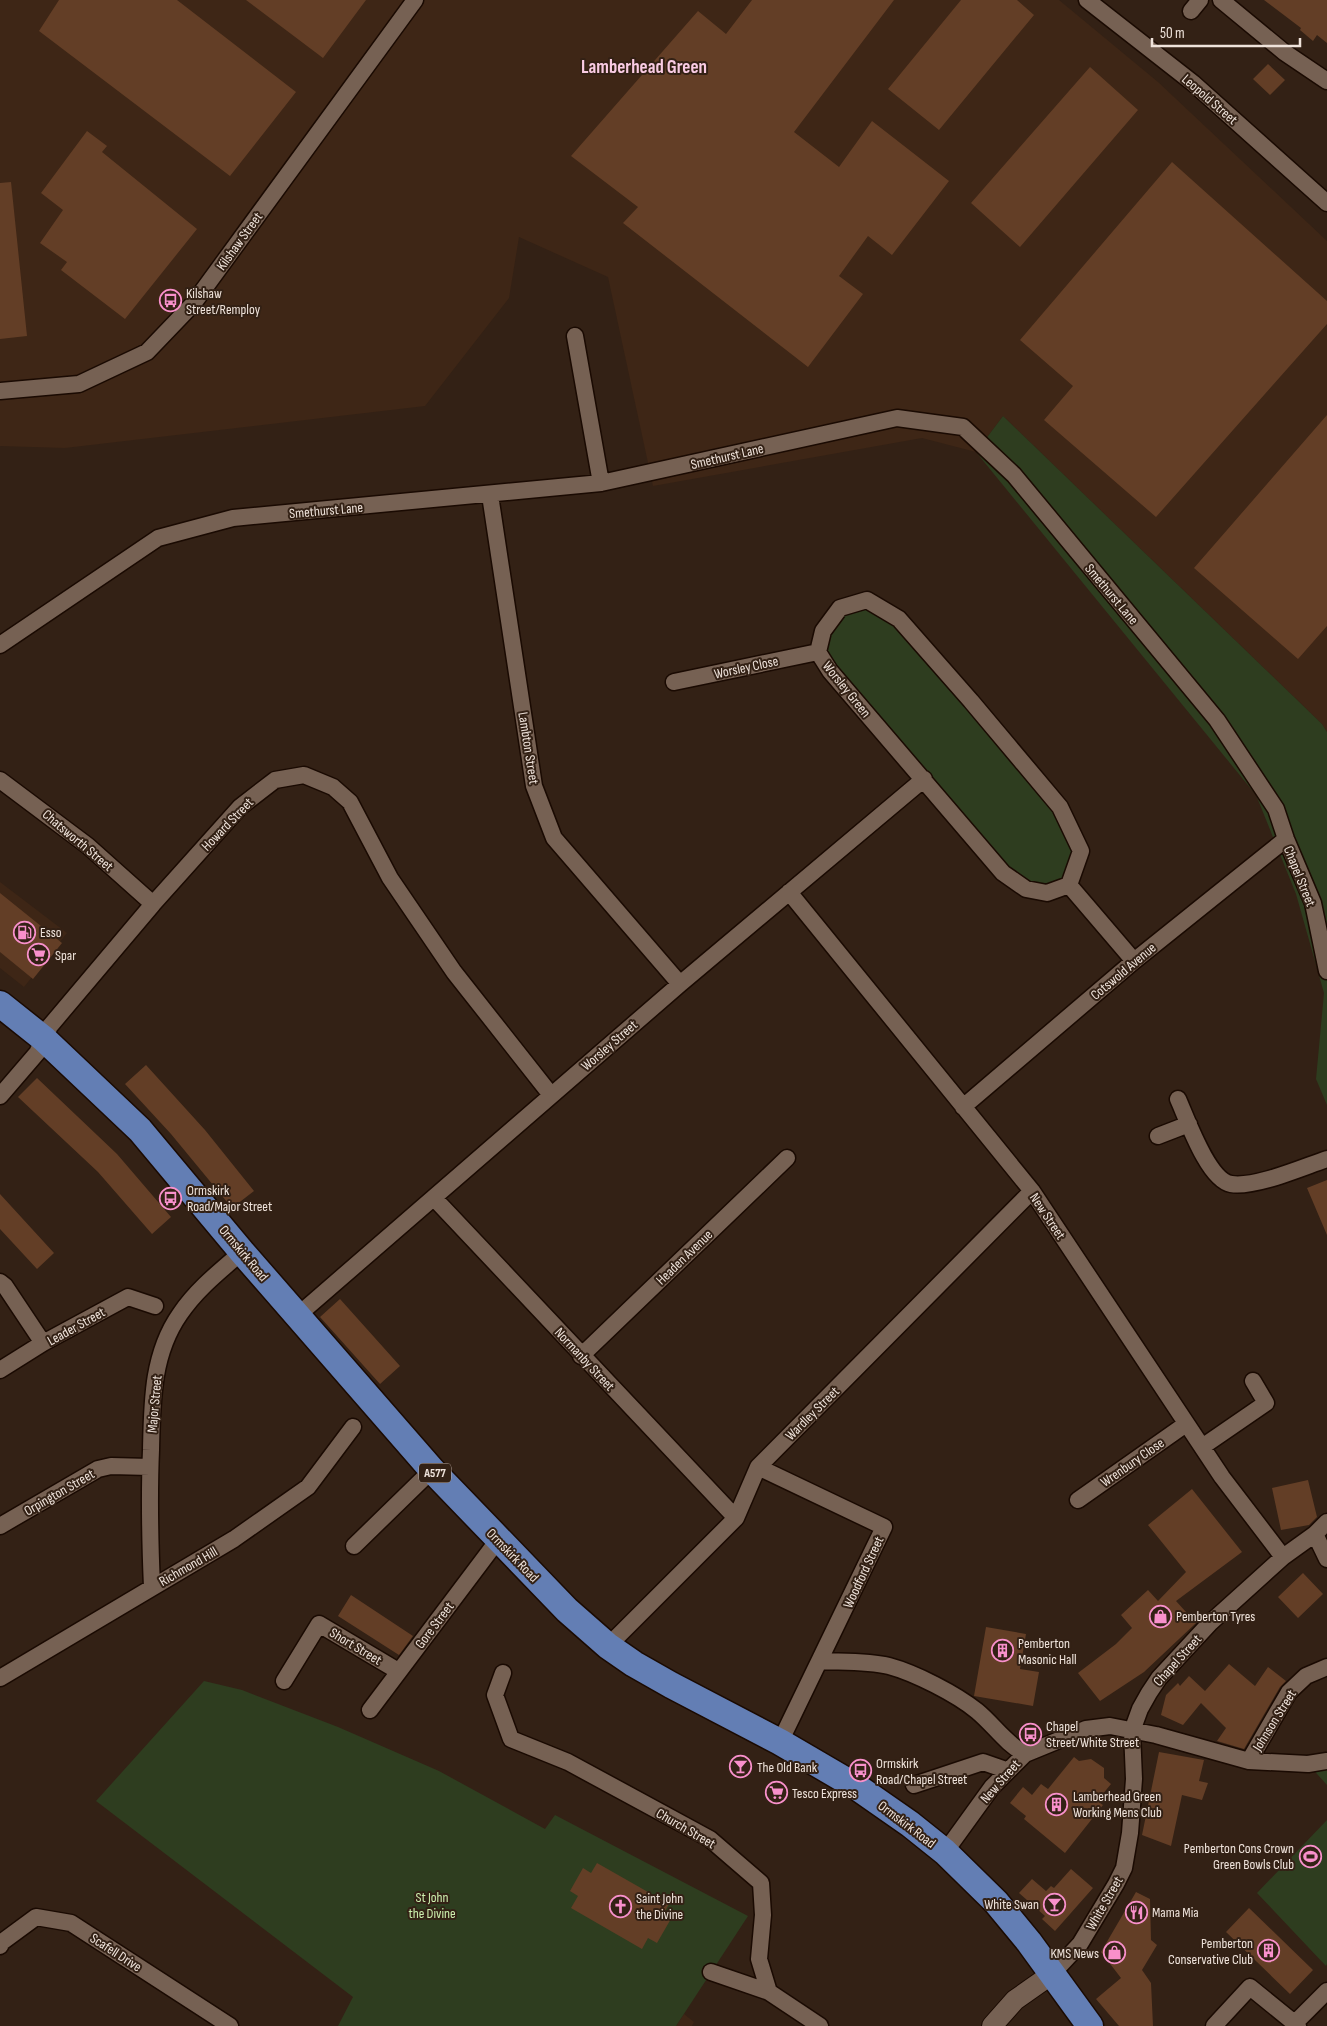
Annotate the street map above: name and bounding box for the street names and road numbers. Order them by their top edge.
street label: Leopold Street [1178,71,1241,128]
street label: Kilshaw Street [213,209,266,274]
street label: Smethurst Lane [689,440,765,473]
street label: Smethurst Lane [288,499,364,522]
street label: Smethurst Lane [1081,560,1142,628]
street label: Worsley Close [712,652,780,683]
street label: Worsley Green [819,658,874,721]
street label: Lambton Street [514,711,543,786]
street label: Howard Street [198,794,257,854]
street label: Chatsworth Street [39,806,117,875]
street label: Chapel Street [1280,843,1319,909]
street label: Cotswold Avenue [1087,939,1160,1004]
street label: Worsley Street [578,1016,641,1074]
street label: New Street [1026,1190,1069,1243]
street label: Ormskirk Road [215,1222,272,1285]
street label: Headen Avenue [653,1226,716,1288]
street label: Leader Street [44,1304,108,1349]
street label: Normanby Street [551,1324,618,1394]
street label: Major Street [144,1375,165,1434]
street label: Wardley Street [782,1383,843,1444]
street label: Wrenbury Close [1097,1434,1167,1490]
road number: A577 [419,1464,451,1482]
street label: Orpington Street [21,1465,98,1519]
street label: Ormskirk Road [483,1525,542,1586]
street label: Woodford Street [839,1534,887,1611]
street label: Richmond Hill [156,1543,220,1590]
street label: Gore Street [411,1599,457,1652]
street label: Short Street [326,1624,385,1669]
street label: Chapel Street [1150,1631,1205,1690]
street label: Johnson Street [1248,1686,1300,1755]
street label: New Street [977,1756,1024,1807]
street label: Ormskirk Road [875,1797,939,1852]
street label: Church Street [653,1805,718,1852]
street label: White Street [1082,1873,1127,1933]
street label: Scafell Drive [87,1929,145,1975]

